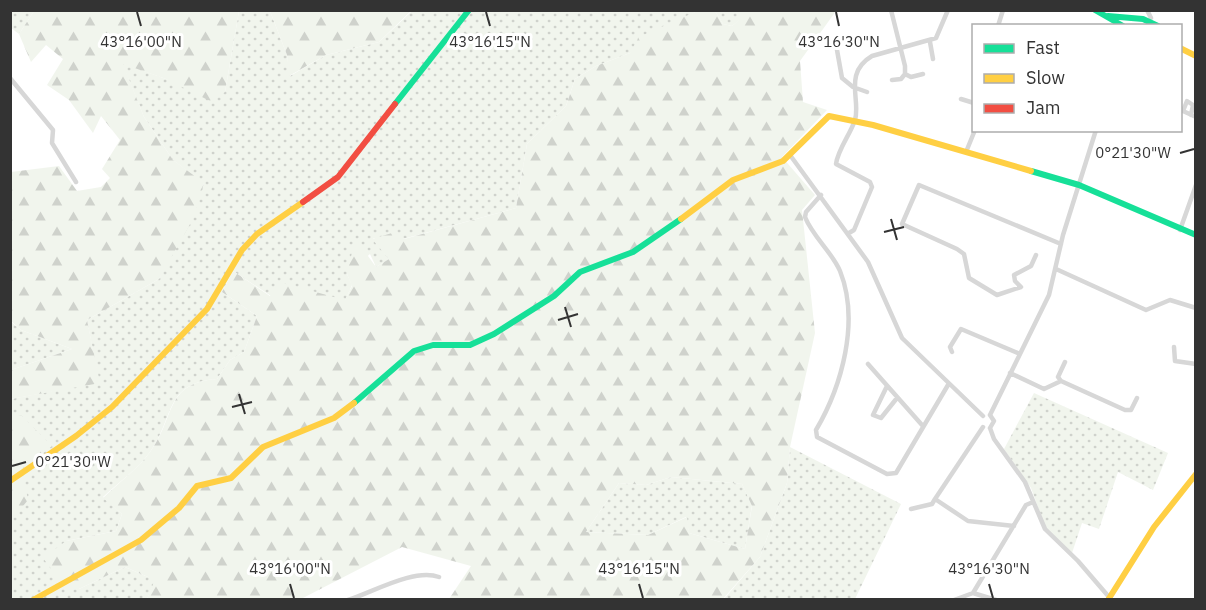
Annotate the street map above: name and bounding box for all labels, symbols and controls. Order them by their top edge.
legend [972,24,1182,132]
text: 43°16'00"N [100,32,182,51]
text: 43°16'15"N [449,32,531,51]
text: 43°16'30"N [798,32,880,51]
text: Fast [1026,36,1060,59]
text: Slow [1026,66,1065,89]
text: Jam [1026,96,1061,119]
text: 0°21'30"W [1095,143,1171,162]
text: 0°21'30"W [35,452,111,471]
text: 43°16'00"N [249,559,331,578]
text: 43°16'15"N [598,559,680,578]
text: 43°16'30"N [948,559,1030,578]

